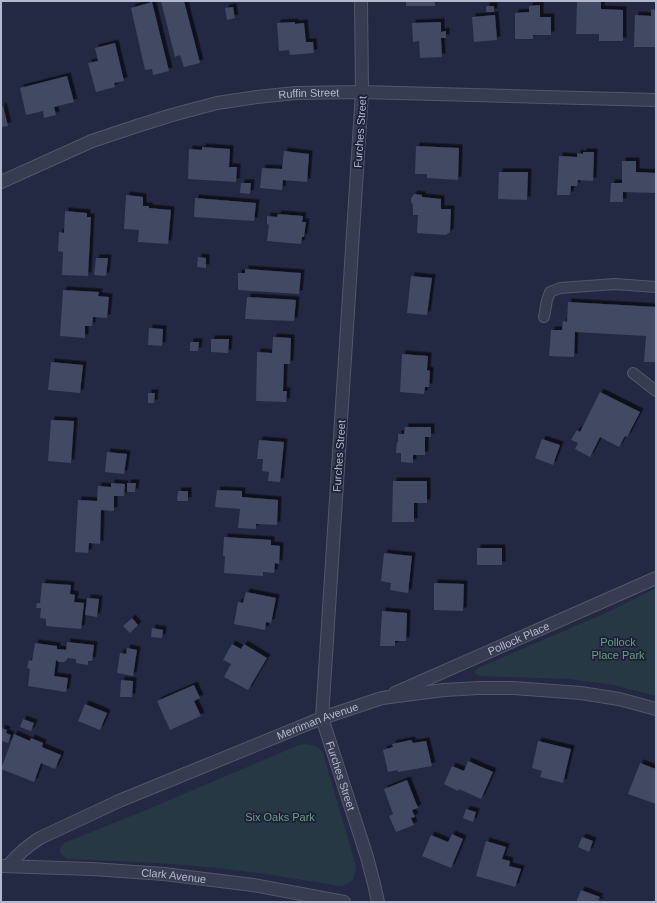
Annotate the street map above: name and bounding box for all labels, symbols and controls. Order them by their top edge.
street label: Ruffin Street [278,86,339,101]
street label: Furches Street [351,96,369,168]
street label: Furches Street [330,420,348,492]
street label: Pollock Place [486,620,551,657]
park label: Pollock Place Park [591,636,645,661]
street label: Merriman Avenue [275,700,360,742]
street label: Furches Street [324,740,358,812]
park label: Six Oaks Park [245,811,315,823]
street label: Clark Avenue [141,866,207,885]

